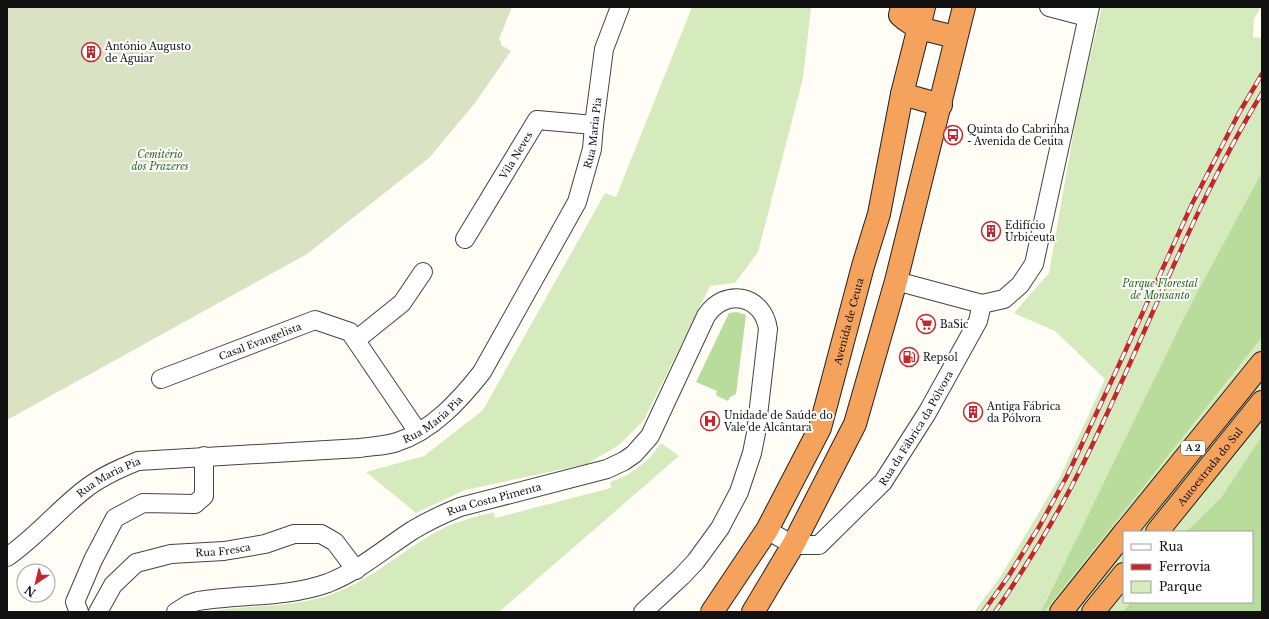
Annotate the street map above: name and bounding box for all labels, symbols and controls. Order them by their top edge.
place label: António Augusto de Aguiar [104,40,192,65]
building icon: António Augusto de Aguiar [80,41,102,63]
street label: Rua Maria Pia [581,96,605,170]
place label: Quinta do Cabrinha - Avenida de Ceuta [967,123,1070,148]
bus stop icon: Quinta do Cabrinha - Avenida de Ceuta [942,124,964,146]
street label: Vila Neves [496,129,536,182]
park label: Cemitério dos Prazeres [131,148,189,173]
place label: Edifício Urbiceuta [1005,219,1056,244]
building icon: Edifício Urbiceuta [980,220,1002,242]
street label: Avenida de Ceuta [831,276,867,367]
park label: Parque Florestal de Monsanto [1121,277,1199,302]
supermarket icon: BaSic [915,313,937,335]
place label: BaSic [940,318,969,331]
street label: Casal Evangelista [217,320,304,363]
fuel station icon: Repsol [898,346,920,368]
place label: Repsol [923,351,958,364]
street label: Rua da Fábrica da Pólvora [876,368,956,488]
street label: Rua Maria Pia [401,393,466,446]
place label: Antiga Fábrica da Pólvora [986,400,1061,425]
building icon: Antiga Fábrica da Pólvora [962,401,984,423]
place label: Unidade de Saúde do Vale de Alcântara [723,409,833,434]
hospital icon: Unidade de Saúde do Vale de Alcântara [699,410,721,432]
street label: Autoestrada do Sul [1174,425,1246,509]
road number: A 2 [1181,441,1205,455]
street label: Rua Maria Pia [74,454,143,500]
street label: Rua Costa Pimenta [445,480,543,519]
legend [1123,531,1253,603]
text: Rua [1159,539,1183,554]
street label: Rua Fresca [195,541,252,560]
text: Ferrovia [1159,559,1211,574]
north arrow [16,563,56,603]
text: Parque [1159,579,1202,594]
text: N [21,582,39,600]

